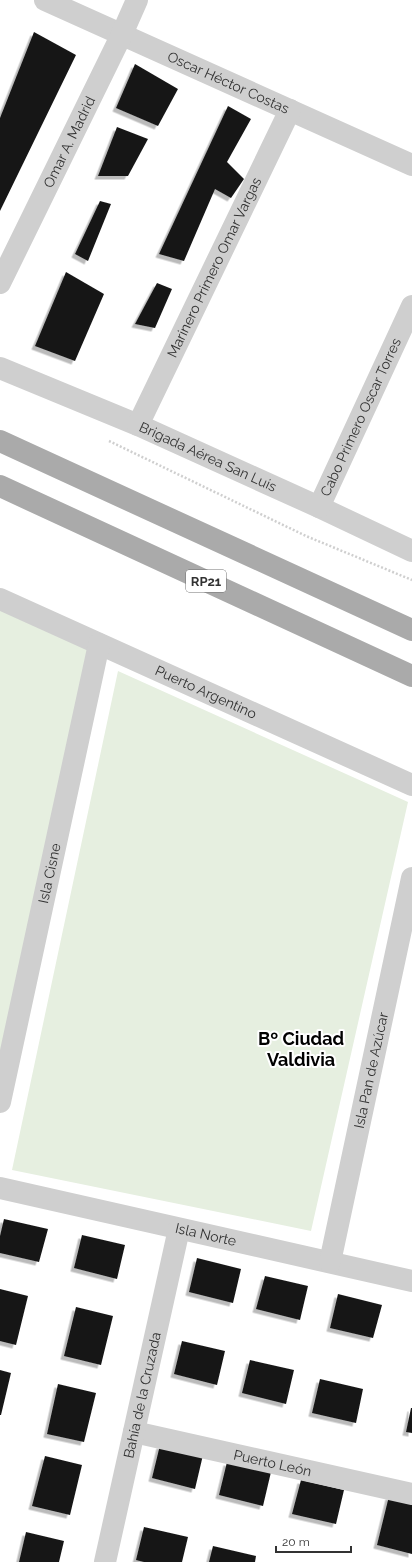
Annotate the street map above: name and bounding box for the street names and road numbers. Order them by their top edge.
street label: Oscar Héctor Costas [165,48,292,117]
street label: Omar A. Madrid [40,94,98,190]
street label: Marinero Primero Omar Vargas [164,174,264,360]
street label: Cabo Primero Oscar Torres [317,335,404,499]
street label: Brigada Aérea San Luis [137,419,279,495]
road number: RP21 [186,570,226,592]
street label: Puerto Argentino [153,662,259,722]
street label: Isla Cisne [35,842,64,905]
street label: Isla Pan de Azúcar [351,1011,391,1130]
street label: Isla Norte [174,1220,238,1249]
street label: Bahía de la Cruzada [120,1331,164,1460]
street label: Puerto León [232,1446,313,1479]

